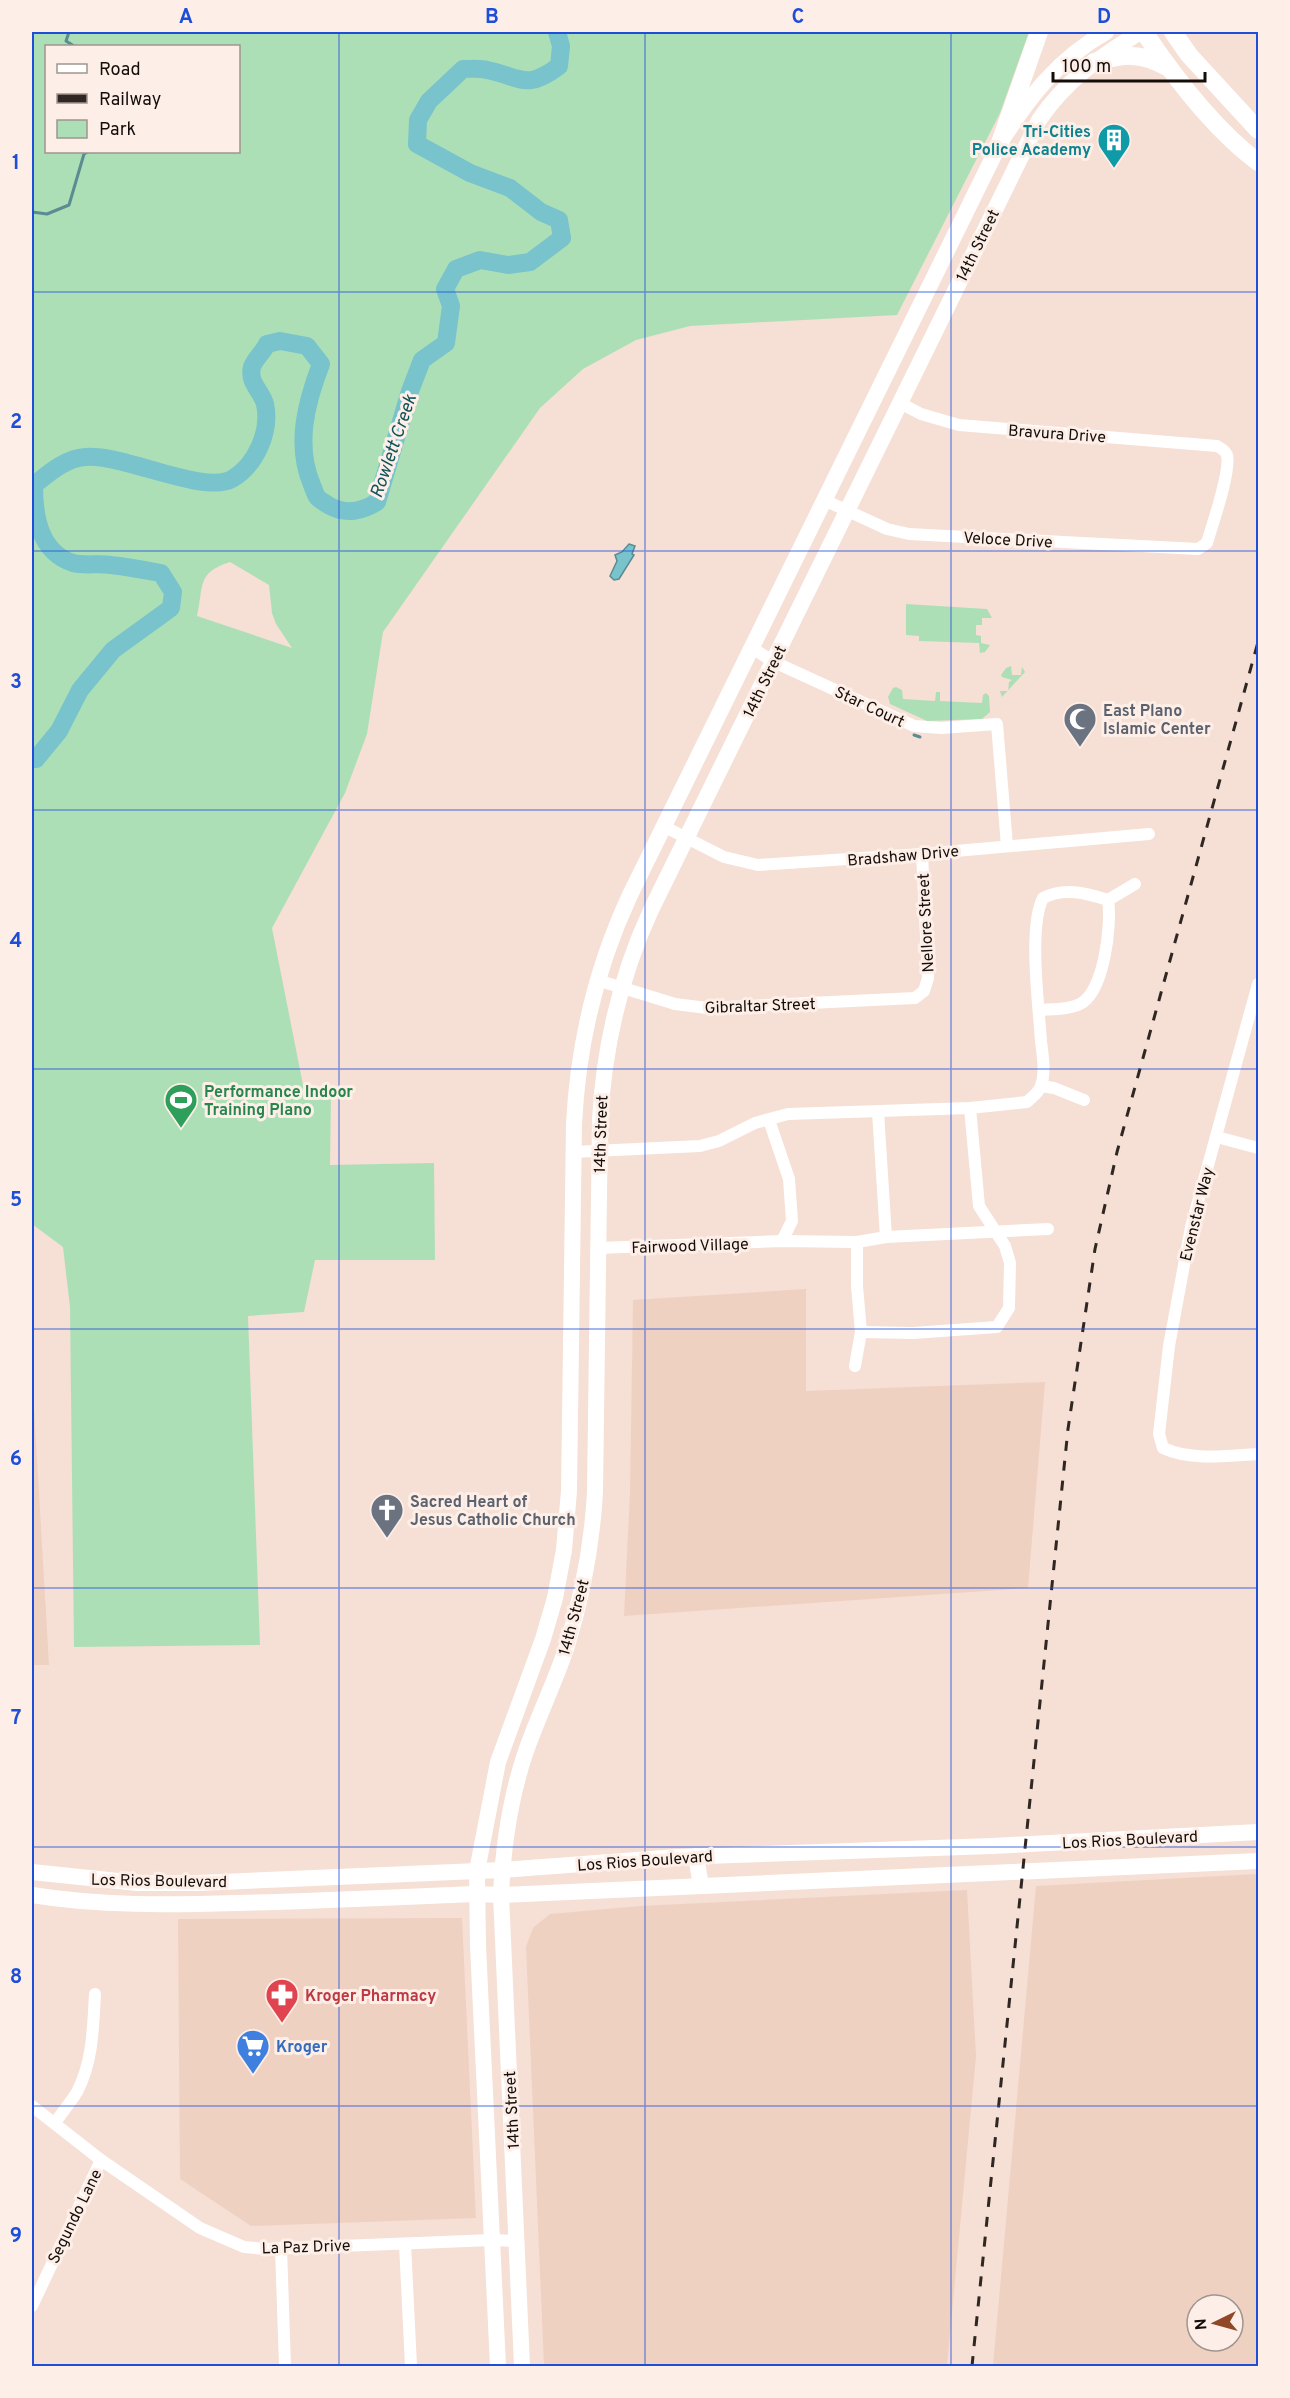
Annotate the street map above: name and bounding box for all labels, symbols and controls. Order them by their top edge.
text: A [179,5,193,31]
text: B [485,5,499,31]
text: C [792,5,804,31]
text: D [1097,5,1111,31]
legend [45,45,240,153]
scale bar [1053,45,1204,83]
text: 100 m [1062,56,1111,79]
text: Road [99,59,141,82]
text: Railway [99,89,161,112]
text: Park [99,119,136,142]
building icon: Tri-Cities Police Academy [1096,122,1132,169]
place label: Tri-Cities Police Academy [972,123,1091,161]
text: 1 [12,151,20,177]
street label: 14th Street [953,206,1005,285]
water label: Rowlett Creek [366,391,423,501]
text: 2 [10,410,22,436]
street label: Bravura Drive [1007,422,1106,448]
street label: Veloce Drive [963,529,1053,553]
street label: 14th Street [740,642,792,721]
text: 3 [10,670,22,696]
street label: Star Court [831,683,907,733]
mosque icon: East Plano Islamic Center [1062,701,1098,748]
place label: East Plano Islamic Center [1103,702,1211,740]
street label: Bradshaw Drive [847,842,960,872]
street label: Nellore Street [914,873,940,973]
text: 4 [10,929,22,955]
street label: Gibraltar Street [704,995,816,1019]
sports icon: Performance Indoor Training Plano [163,1082,199,1129]
place label: Performance Indoor Training Plano [204,1083,353,1121]
street label: 14th Street [591,1095,613,1173]
street label: Evenstar Way [1177,1165,1219,1263]
text: 5 [10,1188,22,1214]
street label: Fairwood Village [631,1235,749,1259]
text: 6 [10,1447,22,1473]
church icon: Sacred Heart of Jesus Catholic Church [369,1492,405,1539]
place label: Sacred Heart of Jesus Catholic Church [410,1493,576,1531]
street label: 14th Street [555,1577,595,1658]
text: 7 [11,1706,21,1732]
street label: Los Rios Boulevard [1062,1827,1199,1855]
street label: Los Rios Boulevard [577,1847,714,1877]
street label: Los Rios Boulevard [91,1871,227,1893]
text: 8 [10,1965,22,1991]
pharmacy icon: Kroger Pharmacy [264,1977,300,2024]
place label: Kroger Pharmacy [305,1987,436,2007]
supermarket icon: Kroger [235,2028,271,2075]
place label: Kroger [276,2038,328,2058]
street label: 14th Street [501,2070,525,2149]
street label: Segundo Lane [44,2166,107,2267]
text: 9 [10,2224,22,2250]
street label: La Paz Drive [261,2236,351,2260]
north arrow [1185,2293,1245,2353]
text: N [1192,2318,1213,2331]

